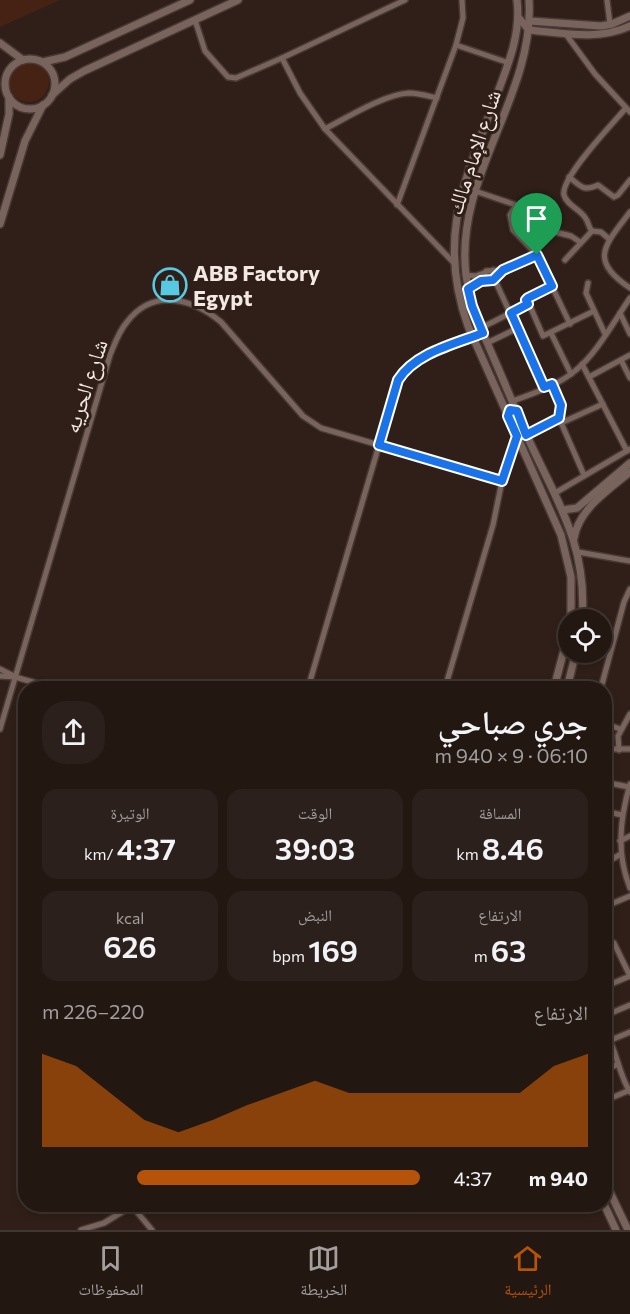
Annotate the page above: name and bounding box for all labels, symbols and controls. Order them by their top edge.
street label: شارع الإمام مالك [440,86,508,218]
pin [511,193,562,255]
icon: arrive [520,202,553,235]
place label: ABB Factory Egypt [193,259,320,311]
shop icon: ABB Factory Egypt [152,267,188,303]
street label: شارع الحريه [57,336,114,437]
map controls [558,609,612,663]
button: locate [558,609,612,663]
text: جري صباحي [438,700,588,741]
button: share [42,701,105,764]
text: 06:10 · 9 × 940 m [434,743,588,767]
text: الوتيرة [111,803,149,822]
text: الوقت [298,803,332,822]
text: المسافة [479,803,521,822]
text: 4:37 [117,829,176,866]
text: 39:03 [275,829,355,866]
text: 8.46 [482,829,544,866]
text: /km [84,844,117,863]
text: km [456,844,482,863]
text: النبض [298,905,332,924]
text: الارتفاع [478,905,522,924]
text: kcal [116,908,144,927]
text: 626 [103,927,157,964]
text: 169 [308,931,358,968]
text: 63 [491,931,526,968]
text: bpm [272,946,308,965]
text: m [474,946,491,965]
text: 220–226 m [42,999,145,1023]
text: الارتفاع [533,1000,588,1024]
text: 4:37 [453,1166,492,1190]
text: 940 m [529,1166,588,1190]
tab: المحفوظات [78,1242,144,1305]
tab: الخريطة [300,1242,347,1305]
tab: الرئيسية [504,1242,552,1305]

